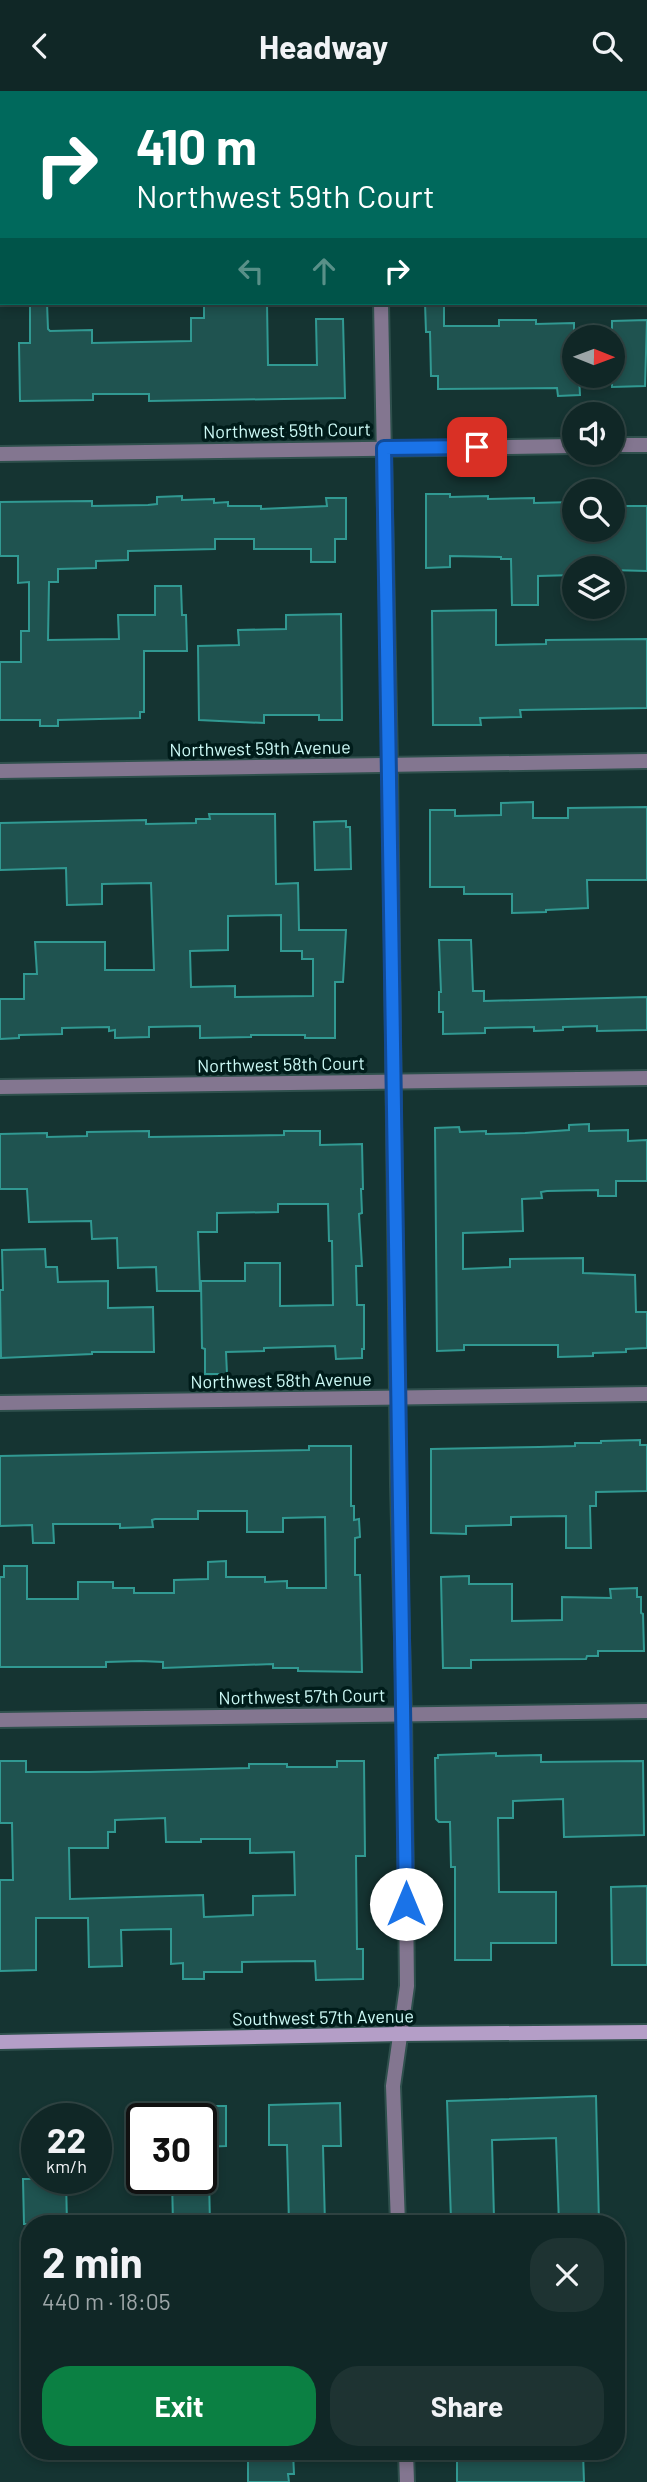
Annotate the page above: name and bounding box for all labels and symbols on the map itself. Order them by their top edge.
north arrow [562,325,625,389]
pin [447,417,507,477]
street label: Northwest 59th Court [203,418,371,442]
street label: Northwest 59th Avenue [169,735,351,761]
street label: Northwest 58th Court [197,1052,365,1076]
street label: Northwest 58th Avenue [190,1367,372,1393]
street label: Northwest 57th Court [218,1684,386,1708]
position arrow [369,1867,443,1941]
street label: Southwest 57th Avenue [232,2004,414,2030]
speed limit sign: 30 [126,2103,217,2194]

